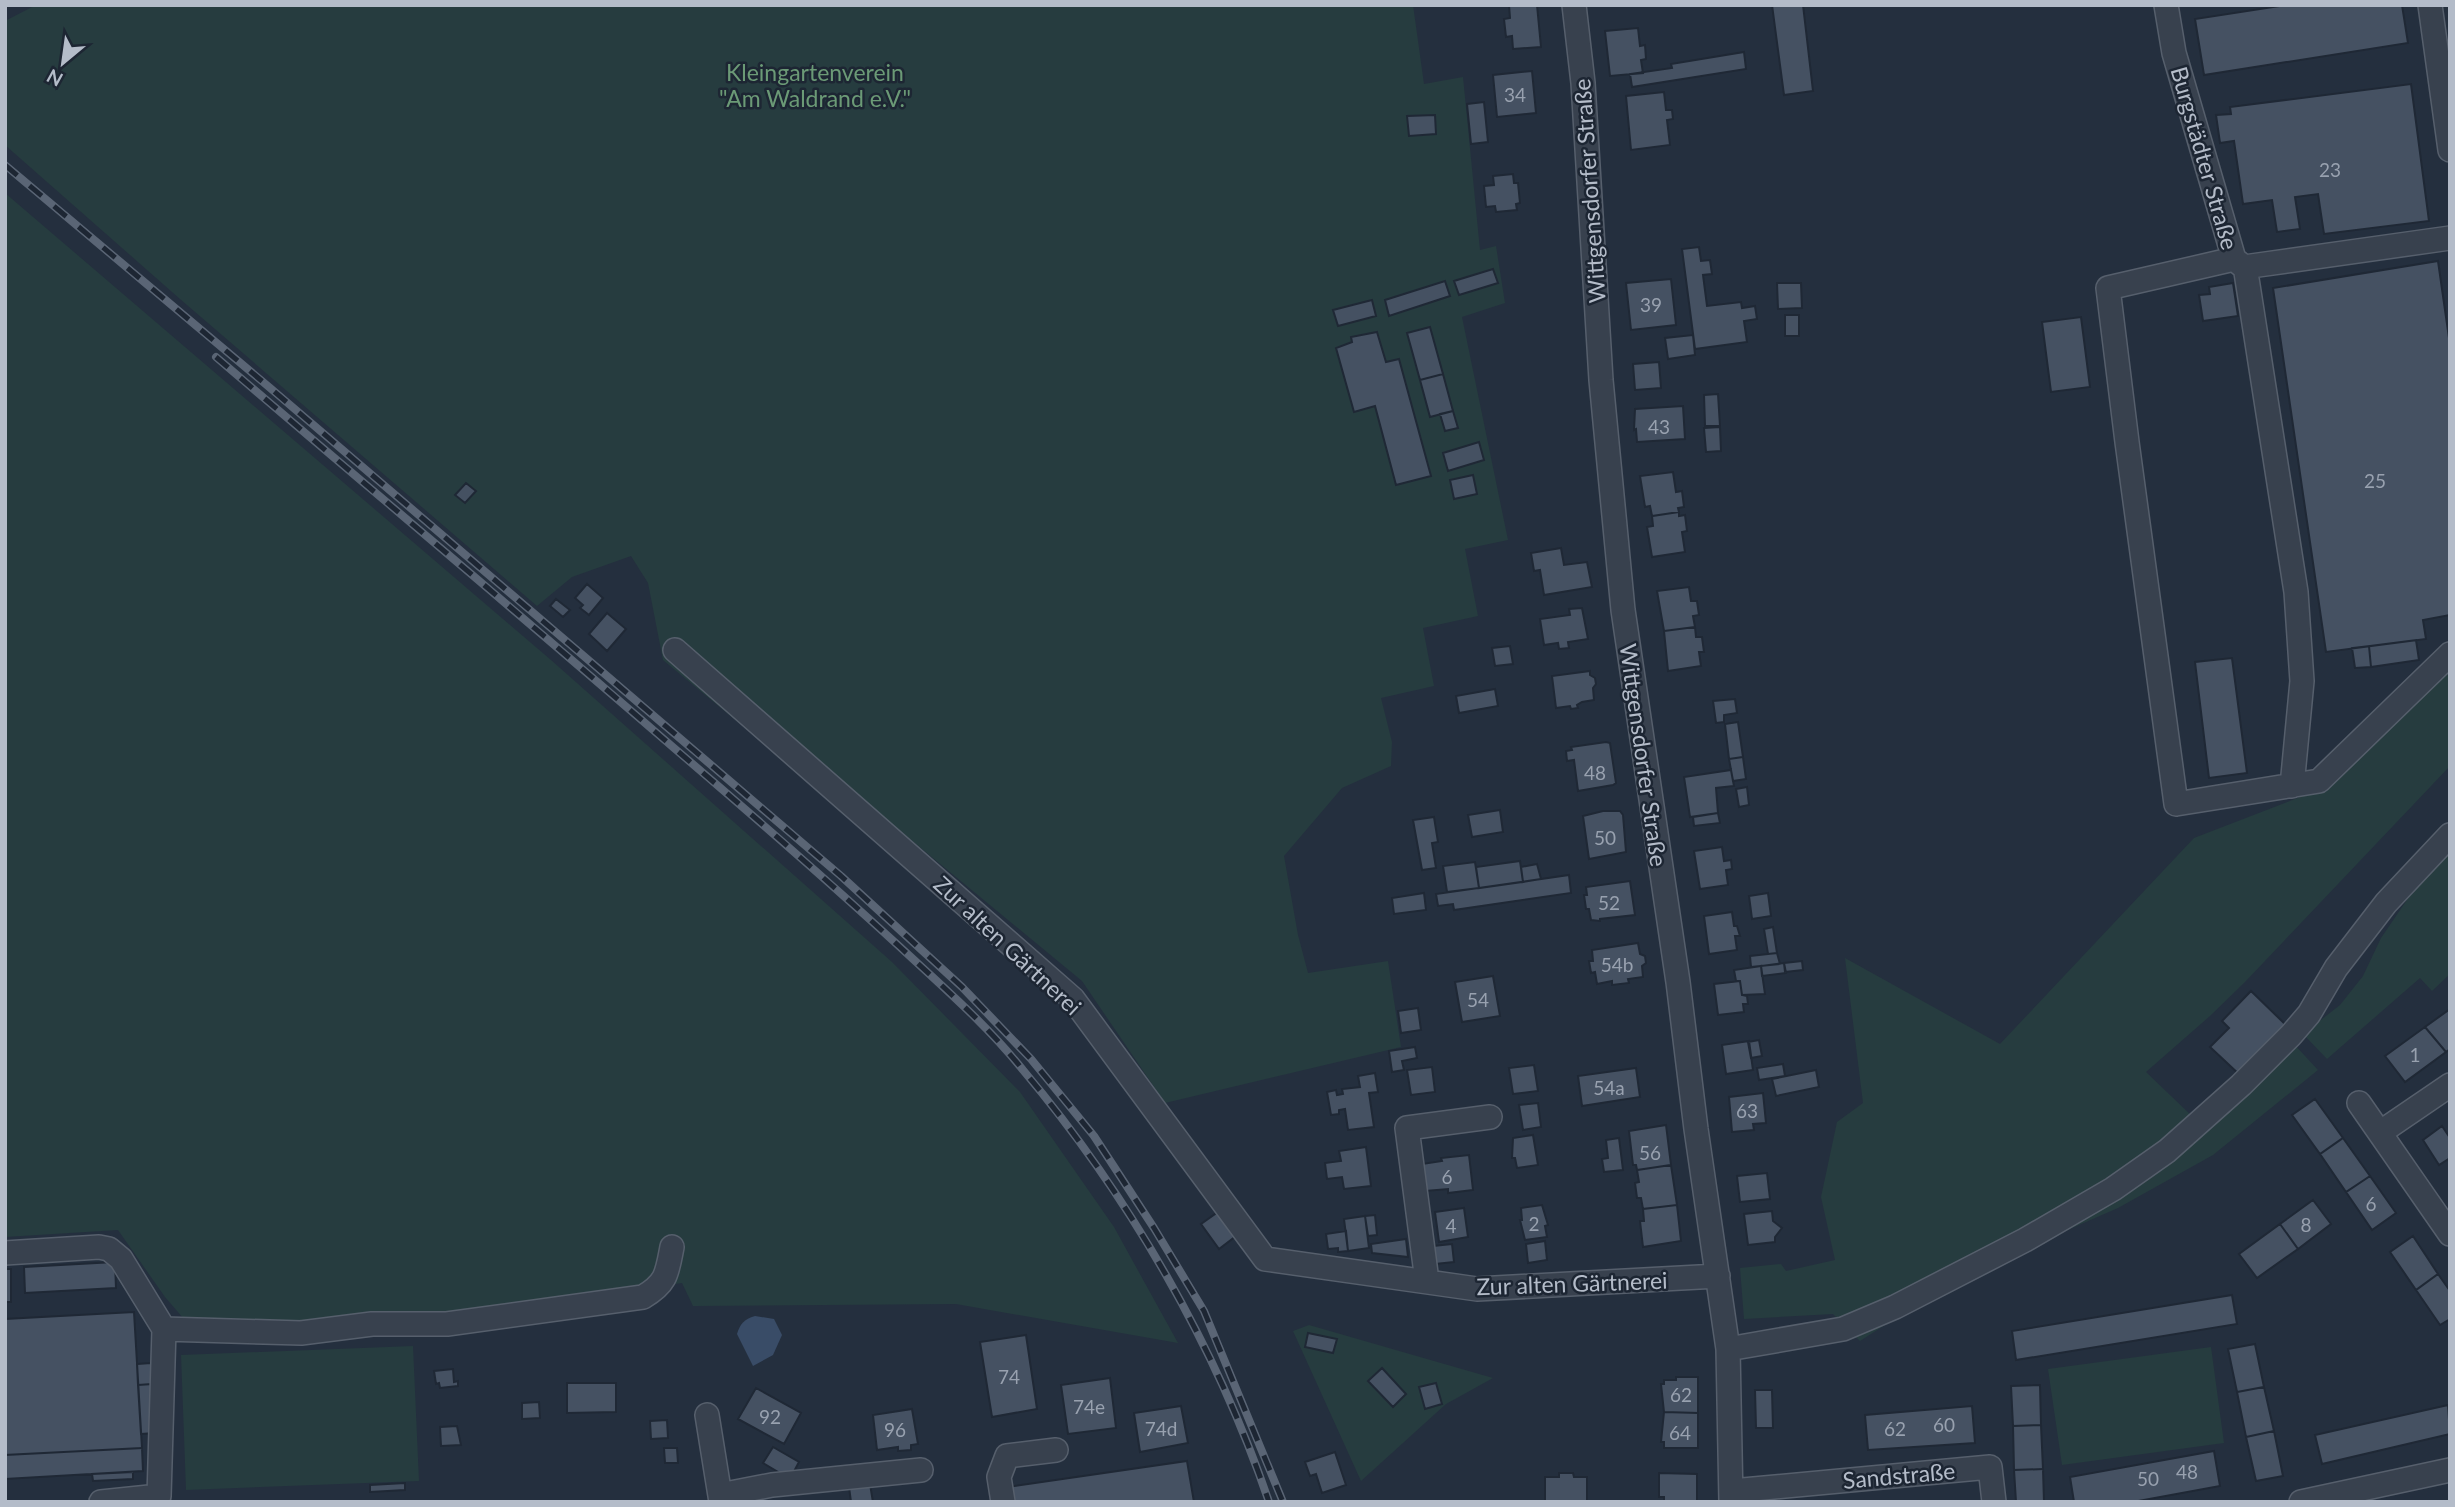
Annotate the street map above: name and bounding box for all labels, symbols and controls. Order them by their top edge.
north arrow [28,28,98,98]
park label: Kleingartenverein "Am Waldrand e.V." [719,58,911,112]
street label: Burgstädter Straße [2165,63,2245,253]
text: N [43,65,66,92]
street label: Wittgensdorfer Straße [1567,78,1611,304]
house number: 34 [1504,83,1526,106]
house number: 23 [2319,158,2341,181]
house number: 39 [1640,293,1662,316]
house number: 43 [1648,415,1670,438]
house number: 25 [2364,469,2386,492]
street label: Wittgensdorfer Straße [1614,642,1674,868]
house number: 48 [1584,761,1606,784]
house number: 50 [1594,826,1616,849]
street label: Zur alten Gärtnerei [929,870,1087,1020]
house number: 52 [1598,891,1620,914]
house number: 54b [1601,953,1633,976]
house number: 54 [1467,988,1489,1011]
house number: 1 [2409,1043,2421,1066]
house number: 54a [1593,1076,1625,1099]
house number: 63 [1736,1099,1758,1122]
house number: 56 [1639,1141,1661,1164]
house number: 6 [1441,1165,1453,1188]
house number: 6 [2365,1192,2377,1215]
house number: 2 [1528,1212,1540,1235]
house number: 8 [2300,1213,2312,1236]
house number: 4 [1445,1214,1457,1237]
street label: Zur alten Gärtnerei [1476,1266,1668,1300]
house number: 74 [998,1365,1020,1388]
house number: 62 [1670,1383,1692,1406]
house number: 74e [1073,1395,1105,1418]
house number: 92 [759,1405,781,1428]
house number: 60 [1933,1413,1955,1436]
house number: 74d [1145,1417,1177,1440]
house number: 62 [1884,1417,1906,1440]
house number: 96 [884,1418,906,1441]
house number: 64 [1669,1421,1691,1444]
street label: Sandstraße [1842,1456,1956,1494]
house number: 48 [2176,1460,2198,1483]
house number: 50 [2137,1467,2159,1490]

